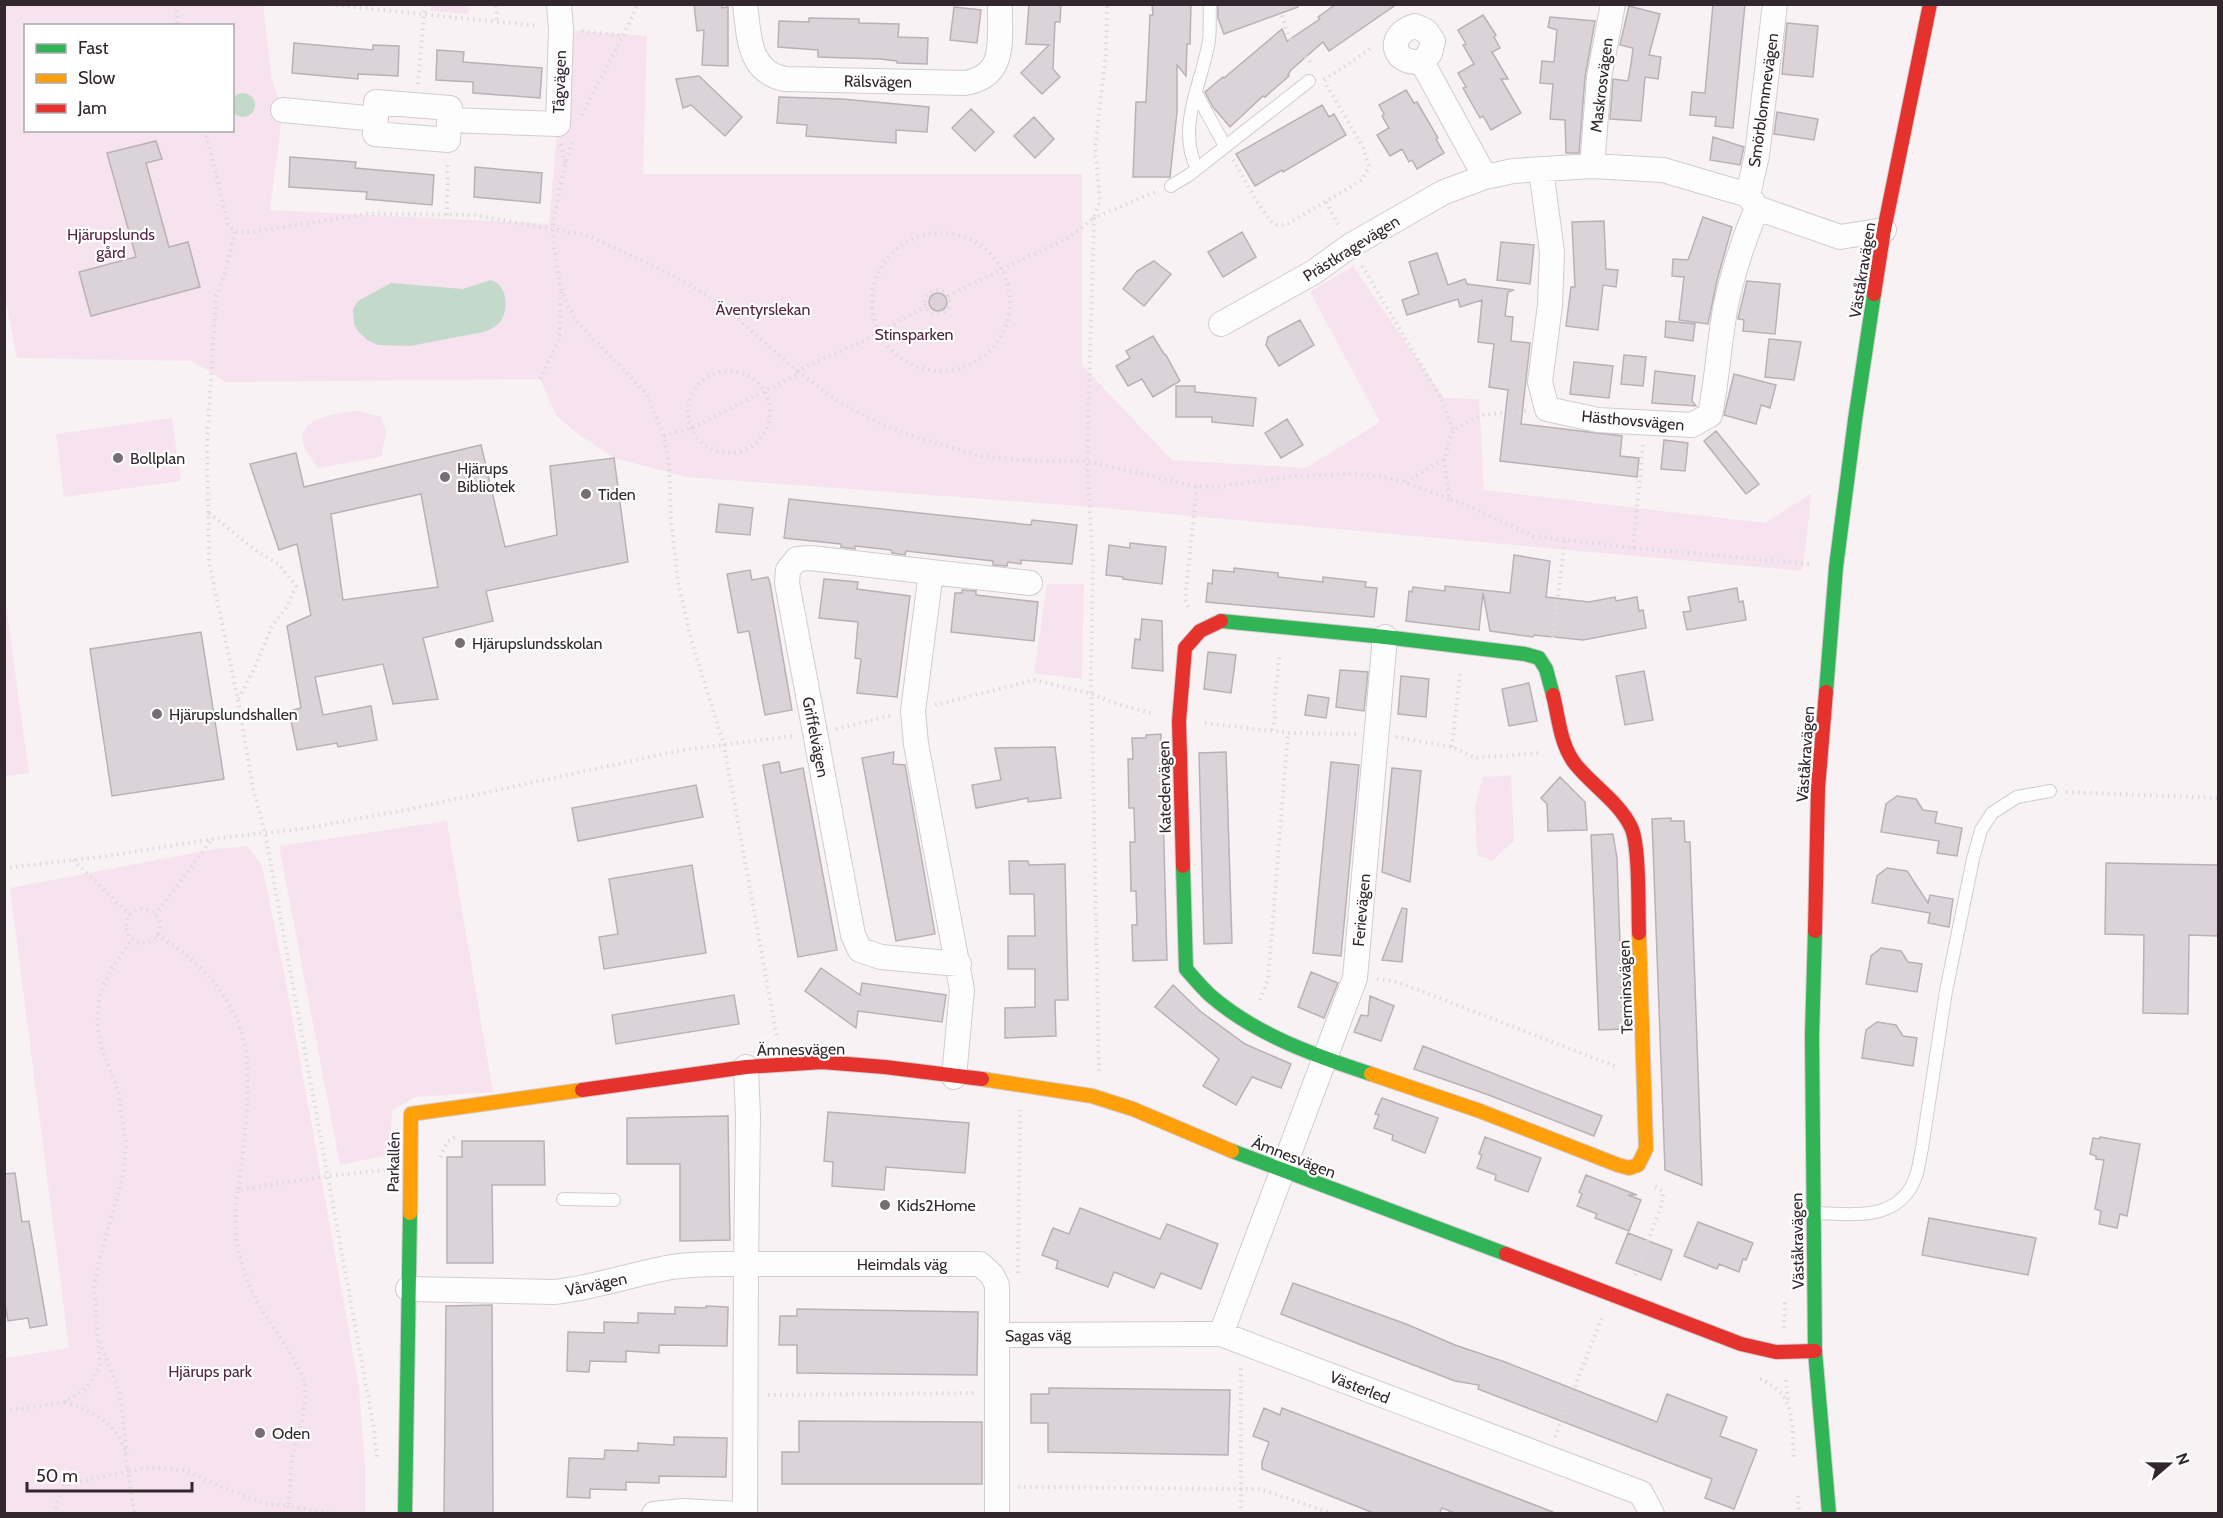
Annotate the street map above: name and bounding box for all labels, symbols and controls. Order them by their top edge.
legend [24,24,234,132]
street label: Smörblommevägen [1745,32,1782,168]
text: Fast [78,37,109,59]
street label: Maskrosvägen [1586,37,1617,133]
street label: Tågvägen [549,50,570,114]
text: Slow [78,67,115,89]
street label: Rälsvägen [844,71,912,92]
text: Jam [77,97,107,119]
street label: Prästkragevägen [1300,211,1403,286]
street label: Väståkravägen [1846,221,1879,319]
park label: Hjärupslunds gård [67,225,155,262]
park label: Äventyrslekan [716,300,810,319]
park label: Stinsparken [874,325,954,344]
street label: Hästhovsvägen [1581,407,1685,434]
place label: Bollplan [130,449,185,468]
marker: Bollplan [111,451,125,465]
place label: Hjärups Bibliotek [457,459,516,496]
marker: Hjärups Bibliotek [438,470,452,484]
place label: Tiden [598,485,636,504]
marker: Tiden [579,487,593,501]
place label: Hjärupslundsskolan [472,634,603,653]
marker: Hjärupslundsskolan [453,636,467,650]
street label: Griffelvägen [798,695,833,779]
place label: Hjärupslundshallen [169,705,298,724]
street label: Väståkravägen [1793,705,1818,803]
marker: Hjärupslundshallen [150,707,164,721]
street label: Katedervägen [1154,740,1175,834]
street label: Ferievägen [1349,873,1374,947]
street label: Terminsvägen [1614,940,1637,1034]
street label: Ämnesvägen [757,1039,845,1060]
street label: Parkallén [383,1131,404,1193]
street label: Ämnesvägen [1249,1133,1338,1182]
street label: Väståkravägen [1787,1192,1808,1289]
place label: Kids2Home [897,1196,976,1215]
marker: Kids2Home [878,1198,892,1212]
street label: Heimdals väg [857,1255,948,1274]
street label: Vårvägen [564,1269,629,1300]
street label: Sagas väg [1005,1325,1072,1346]
park label: Hjärups park [168,1362,253,1381]
street label: Västerled [1327,1367,1393,1408]
place label: Oden [272,1424,310,1443]
marker: Oden [253,1426,267,1440]
north arrow [2139,1434,2199,1494]
text: N [2172,1450,2193,1468]
scale bar [27,1455,192,1493]
text: 50 m [36,1465,78,1487]

